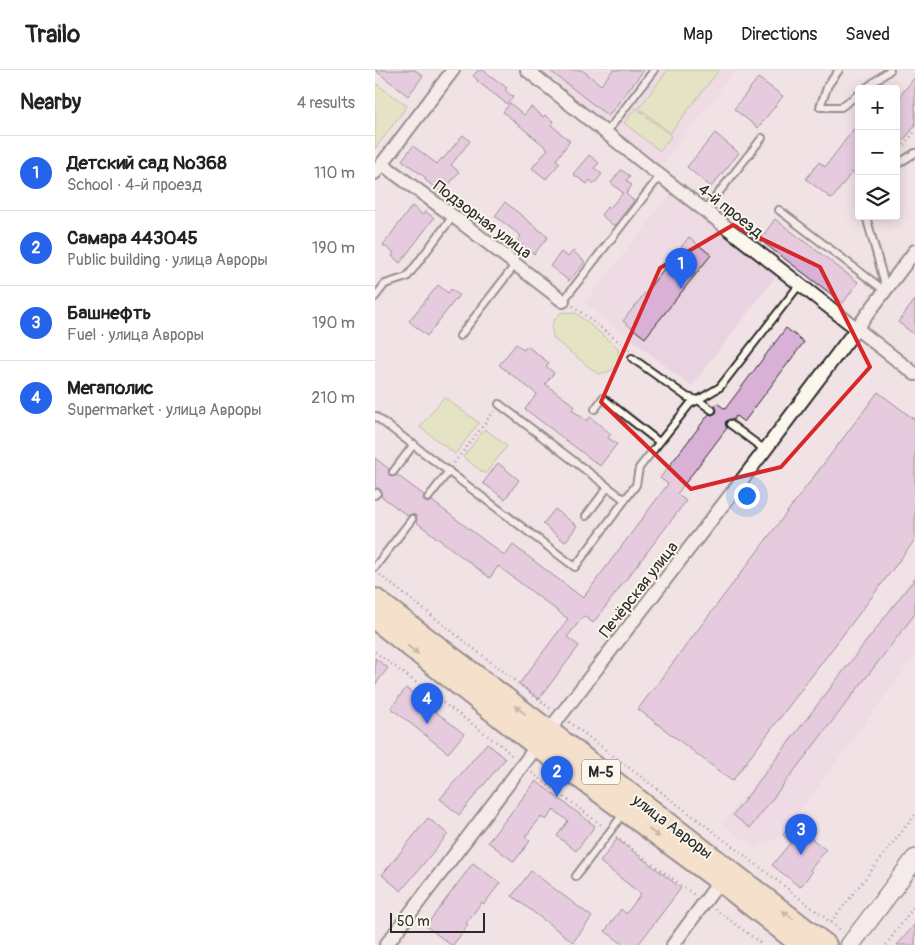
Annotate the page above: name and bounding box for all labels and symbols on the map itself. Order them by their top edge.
street label: Подзорная улица [429,176,535,263]
street label: 4-й проезд [694,179,767,243]
pin: 1 [665,248,697,289]
your location [734,483,760,509]
street label: Печёрская улица [595,538,683,642]
one-way arrow [406,644,419,655]
pin: 4 [411,683,443,724]
one-way arrow [513,705,527,715]
pin: 2 [541,756,573,797]
road number: М-5 [582,760,620,784]
street label: улица Авроры [627,789,717,864]
pin: 3 [785,814,817,855]
one-way arrow [647,828,661,838]
scale bar [390,910,485,933]
one-way arrow [781,910,795,920]

